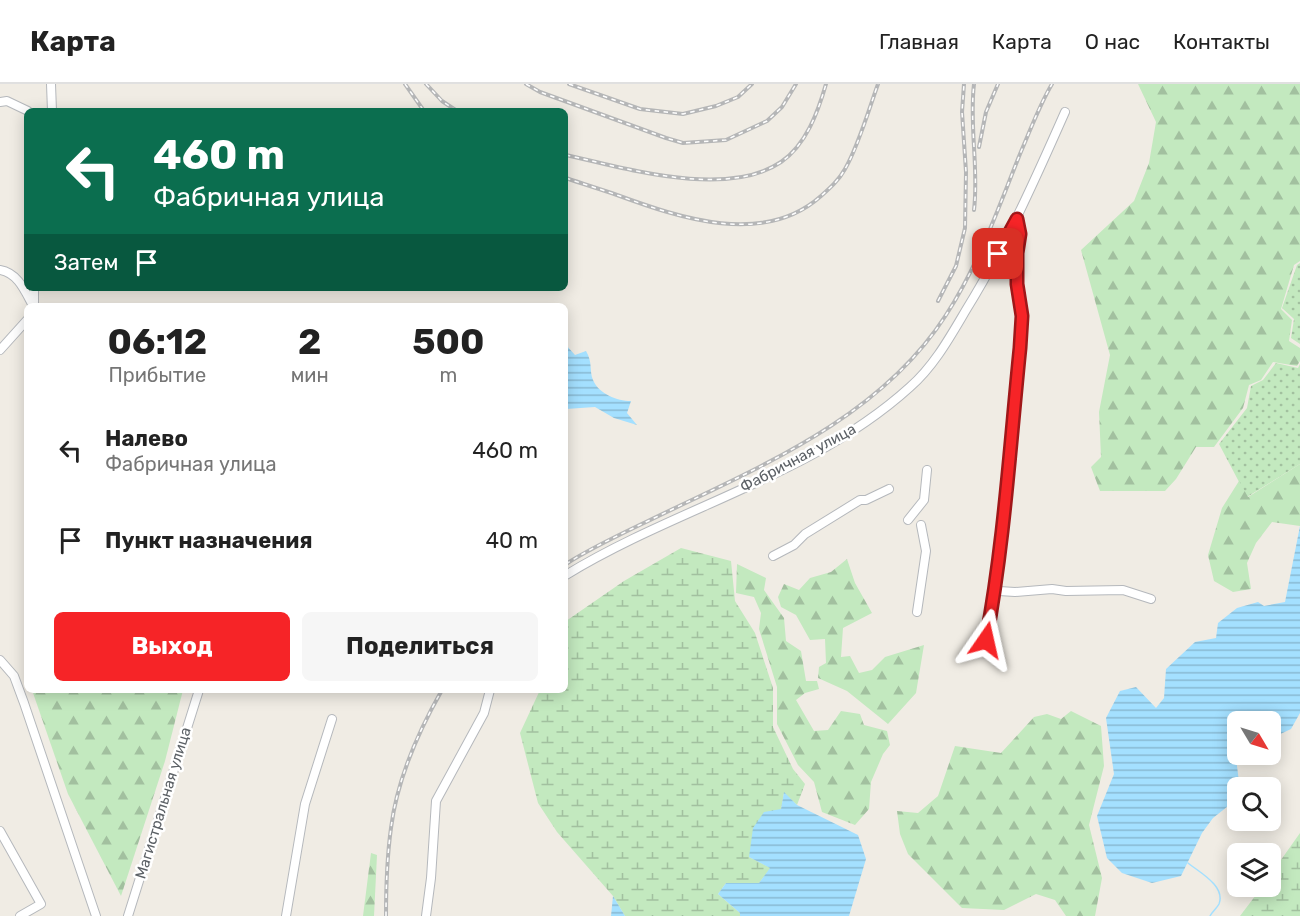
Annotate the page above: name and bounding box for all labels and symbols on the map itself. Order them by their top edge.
pin [972,228,1023,279]
street label: Фабричная улица [737,420,859,496]
position arrow [954,608,1018,672]
north arrow [1227,711,1281,765]
street label: Магистральная улица [131,725,195,881]

